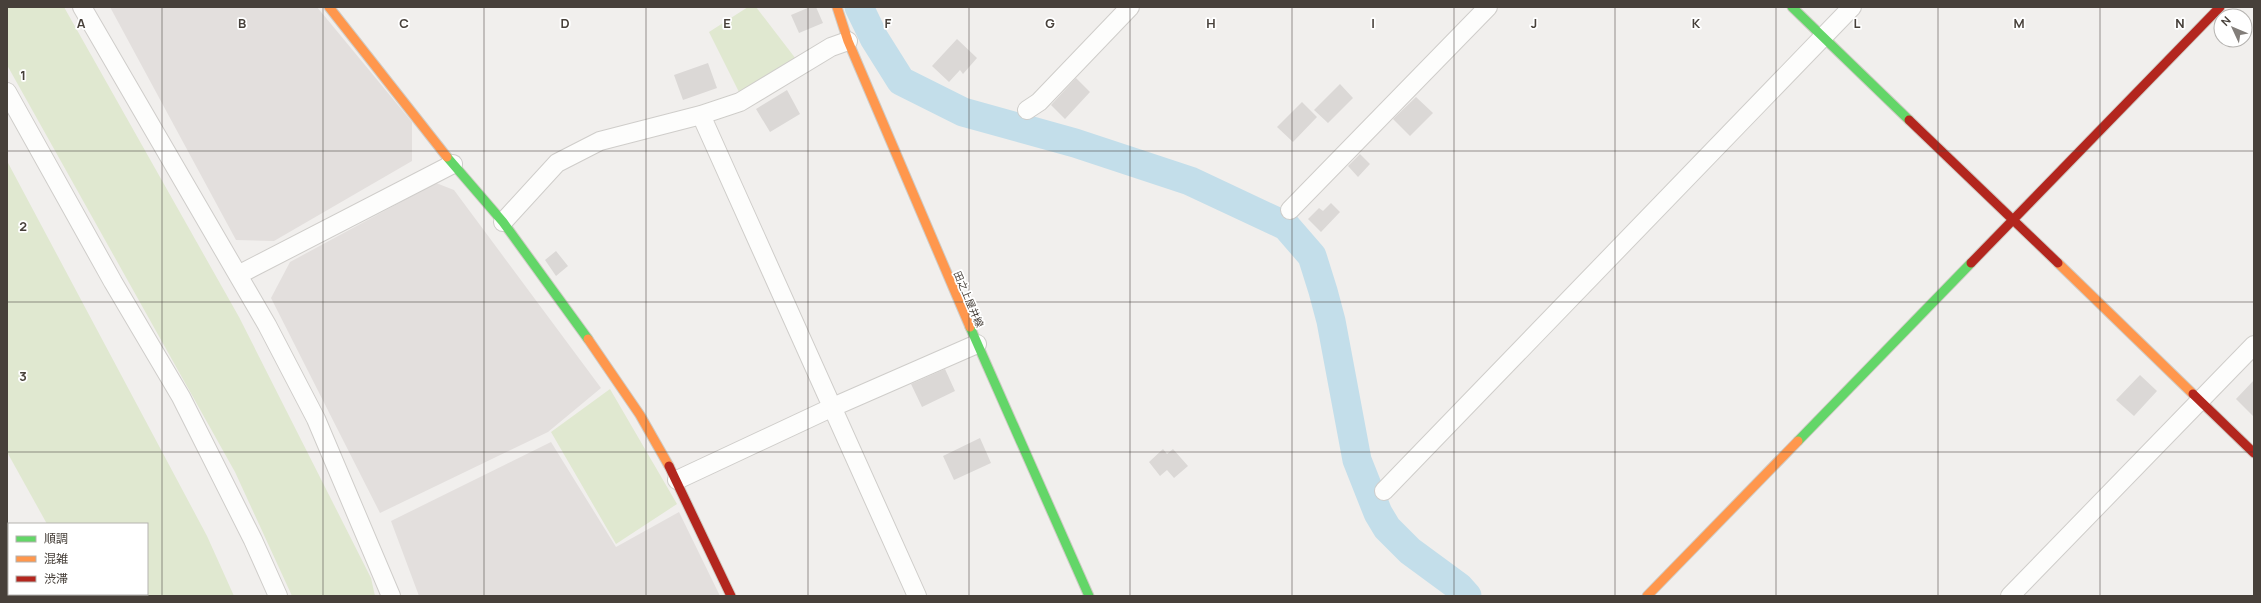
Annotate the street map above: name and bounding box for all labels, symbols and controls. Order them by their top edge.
north arrow [2213,8,2253,48]
text: N [2217,13,2234,29]
text: A [77,14,86,32]
text: B [238,14,246,32]
text: C [399,14,409,32]
text: D [560,14,570,32]
text: E [723,14,731,32]
text: F [885,14,892,32]
text: G [1045,14,1055,32]
text: H [1206,14,1216,32]
text: I [1371,14,1375,32]
text: J [1531,14,1537,32]
text: K [1692,14,1701,32]
text: L [1854,14,1861,32]
text: M [2013,14,2025,32]
text: N [2175,14,2185,32]
text: 1 [20,66,26,84]
text: 2 [19,217,27,235]
street label: 田之上屋井線 [951,269,987,329]
text: 3 [19,367,27,385]
legend [8,523,148,595]
text: 順調 [44,530,68,547]
text: 混雑 [44,550,68,567]
text: 渋滞 [44,570,68,587]

